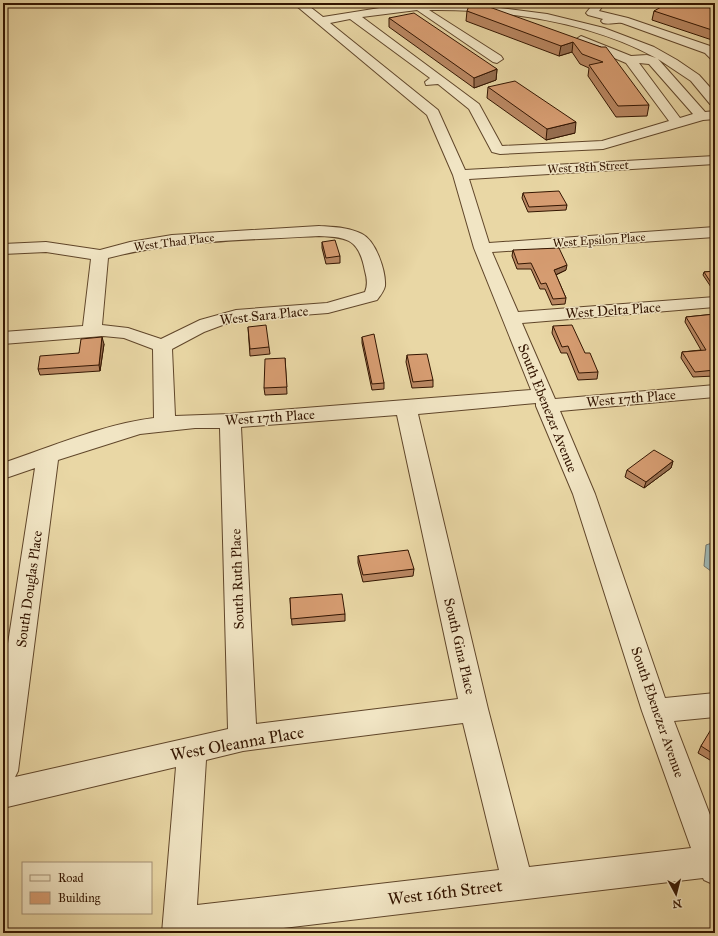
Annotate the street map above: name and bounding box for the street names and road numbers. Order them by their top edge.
street label: West 18th Street [547,158,630,176]
street label: West Thad Place [133,230,215,254]
street label: West Epsilon Place [552,230,646,250]
street label: West Delta Place [565,299,661,322]
street label: West Sara Place [219,302,309,329]
street label: South Ebenezer Avenue [514,341,581,475]
street label: West 17th Place [586,386,677,411]
street label: West 17th Place [225,406,316,429]
street label: South Ruth Place [227,528,248,630]
street label: South Douglas Place [13,529,46,649]
street label: South Gina Place [440,596,479,696]
street label: South Ebenezer Avenue [627,645,688,780]
street label: West Oleanna Place [169,721,305,766]
street label: West 16th Street [387,875,503,910]

